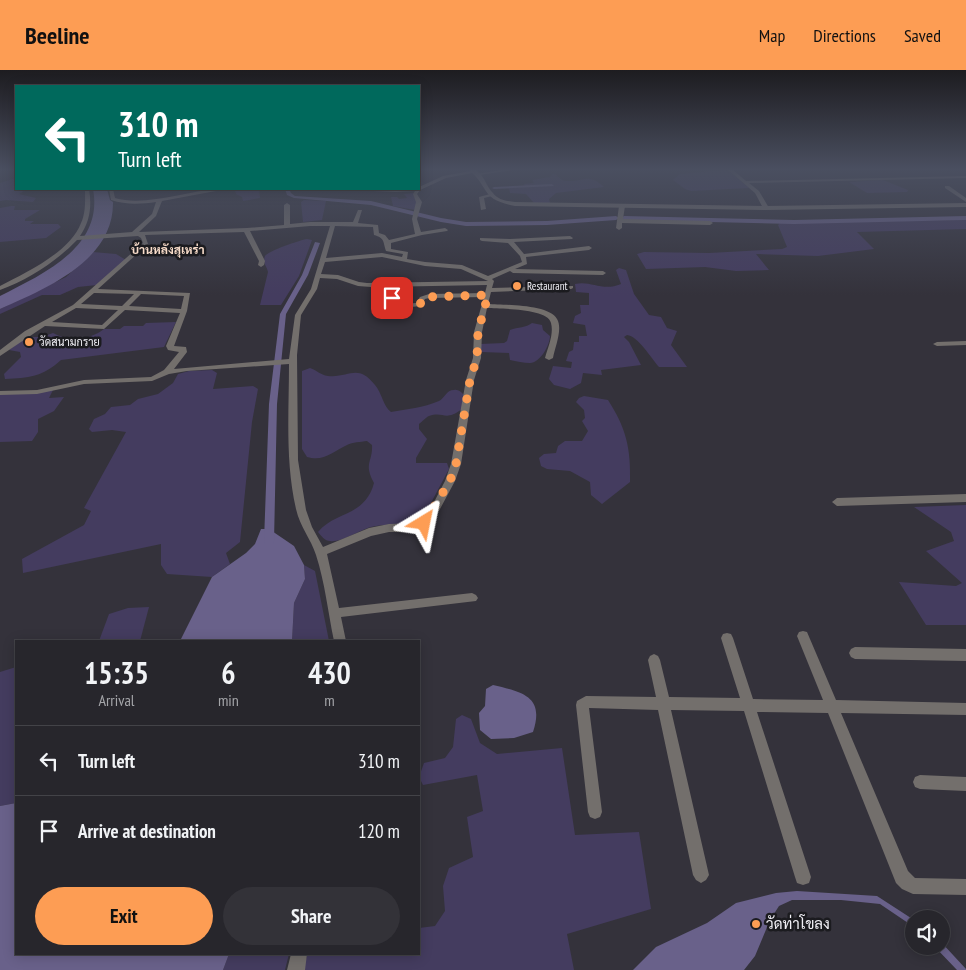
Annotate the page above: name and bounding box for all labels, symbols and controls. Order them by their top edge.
text: Beeline [25,20,90,51]
text: Map [759,24,785,47]
text: Directions [813,24,876,47]
text: Saved [904,24,941,47]
text: 310 m [118,101,199,147]
icon: left [35,105,100,170]
text: Turn left [118,145,182,173]
district label: บ้านหลังสุเหร่า [131,242,205,258]
pin [371,277,413,319]
place label: Restaurant [527,279,568,293]
marker: Restaurant [511,280,523,292]
icon: arrive [378,284,406,312]
place label: วัดสนามกราย [39,335,100,349]
marker: วัดสนามกราย [23,336,35,348]
position arrow [397,496,449,548]
text: 15:35 [84,653,149,692]
text: 6 [221,653,236,692]
text: 430 [308,653,351,692]
text: Arrival [98,690,135,710]
text: min [218,690,239,710]
text: m [324,690,335,710]
icon: left [35,747,63,775]
text: Turn left [78,749,135,773]
text: 310 m [358,749,400,773]
icon: arrive [35,817,63,845]
text: Arrive at destination [78,819,216,843]
text: 120 m [358,819,400,843]
button: Exit [35,887,213,945]
button: Share [223,887,400,945]
map controls [905,910,950,955]
button: sound [905,910,950,955]
place label: วัดท่าโขลง [766,914,830,933]
marker: วัดท่าโขลง [750,918,762,930]

